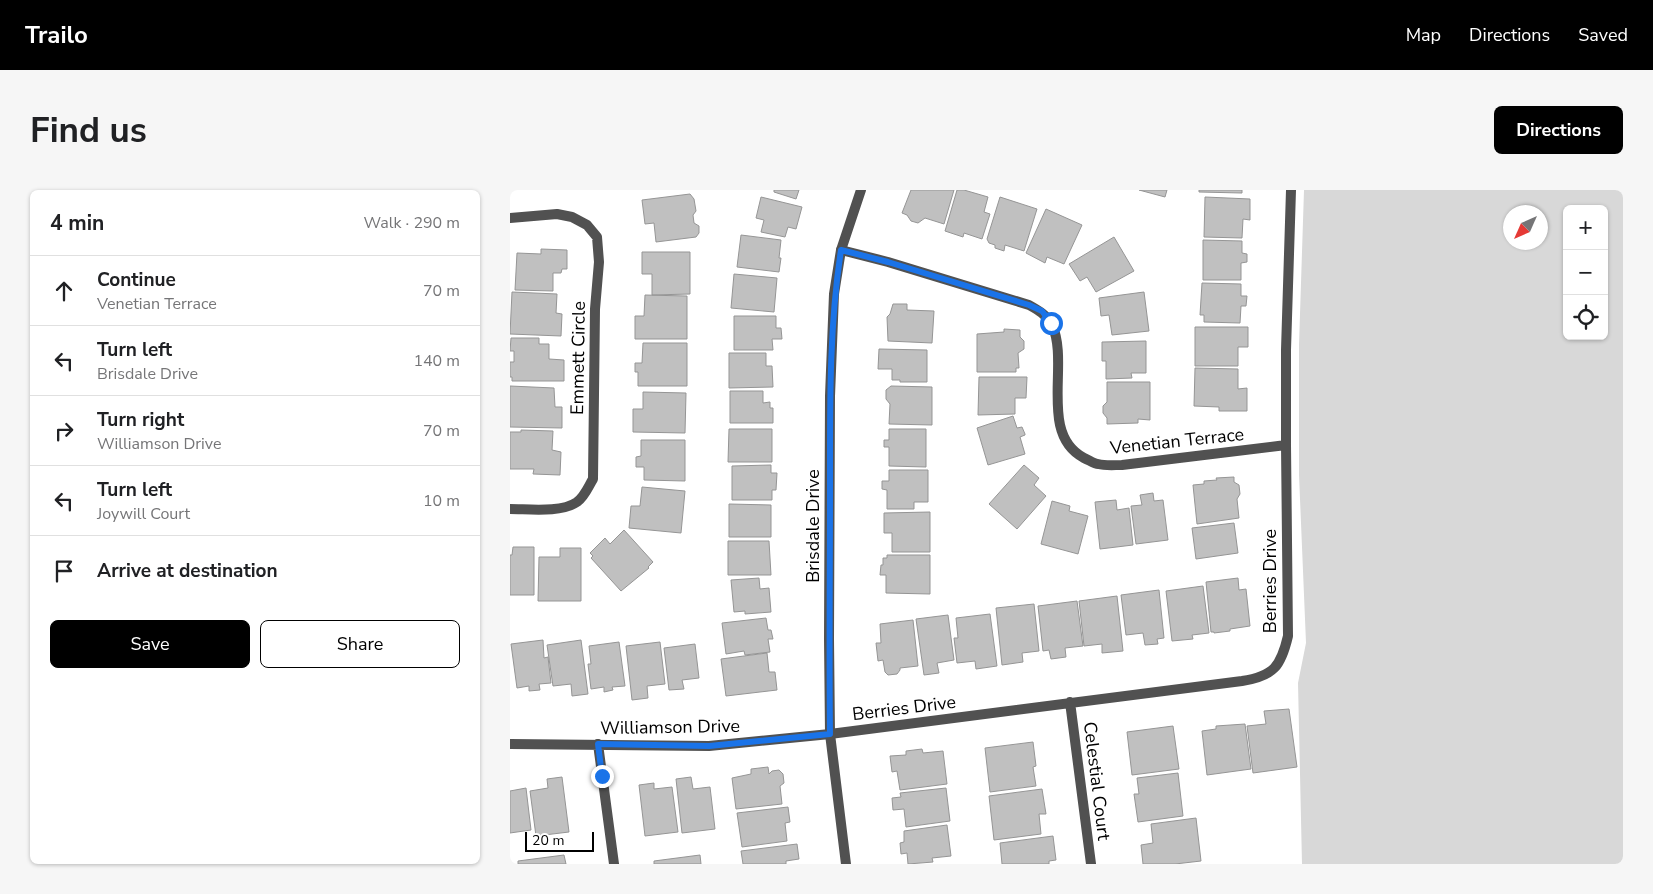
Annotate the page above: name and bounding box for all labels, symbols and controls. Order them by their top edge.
text: Trailo [25,19,88,51]
text: Map [1406,23,1441,47]
text: Directions [1469,23,1550,47]
text: Saved [1578,23,1628,47]
button: Directions [1494,106,1623,154]
text: Find us [30,107,147,154]
north arrow [1503,205,1548,250]
map controls [1563,205,1608,340]
button: + [1563,205,1608,250]
text: 4 min [50,209,104,237]
text: Walk · 290 m [364,212,460,234]
button: − [1563,250,1608,295]
text: Continue [97,267,176,293]
icon: ahead [50,277,78,305]
text: 70 m [423,280,460,302]
text: Venetian Terrace [97,293,217,315]
button: locate [1563,295,1608,340]
street label: Emmett Circle [565,301,591,415]
route start [1040,312,1063,335]
text: Turn left [97,337,172,363]
icon: left [50,347,78,375]
text: 140 m [413,350,460,372]
text: Brisdale Drive [97,363,198,385]
text: Turn right [97,407,184,433]
icon: right [50,417,78,445]
text: 70 m [423,420,460,442]
street label: Venetian Terrace [1108,422,1245,460]
text: Williamson Drive [97,433,221,455]
street label: Brisdale Drive [801,469,825,583]
text: Turn left [97,477,172,503]
icon: left [50,487,78,515]
text: 10 m [423,490,460,512]
text: Joywill Court [97,503,190,525]
street label: Berries Drive [1258,529,1282,633]
icon: arrive [50,557,78,585]
text: Arrive at destination [97,558,278,584]
button: Save [50,620,250,668]
button: Share [260,620,460,668]
street label: Berries Drive [851,690,957,726]
street label: Williamson Drive [600,714,740,740]
street label: Celestial Court [1078,720,1116,842]
route end [591,765,614,788]
scale bar [525,829,594,852]
text: 20 m [532,831,564,850]

